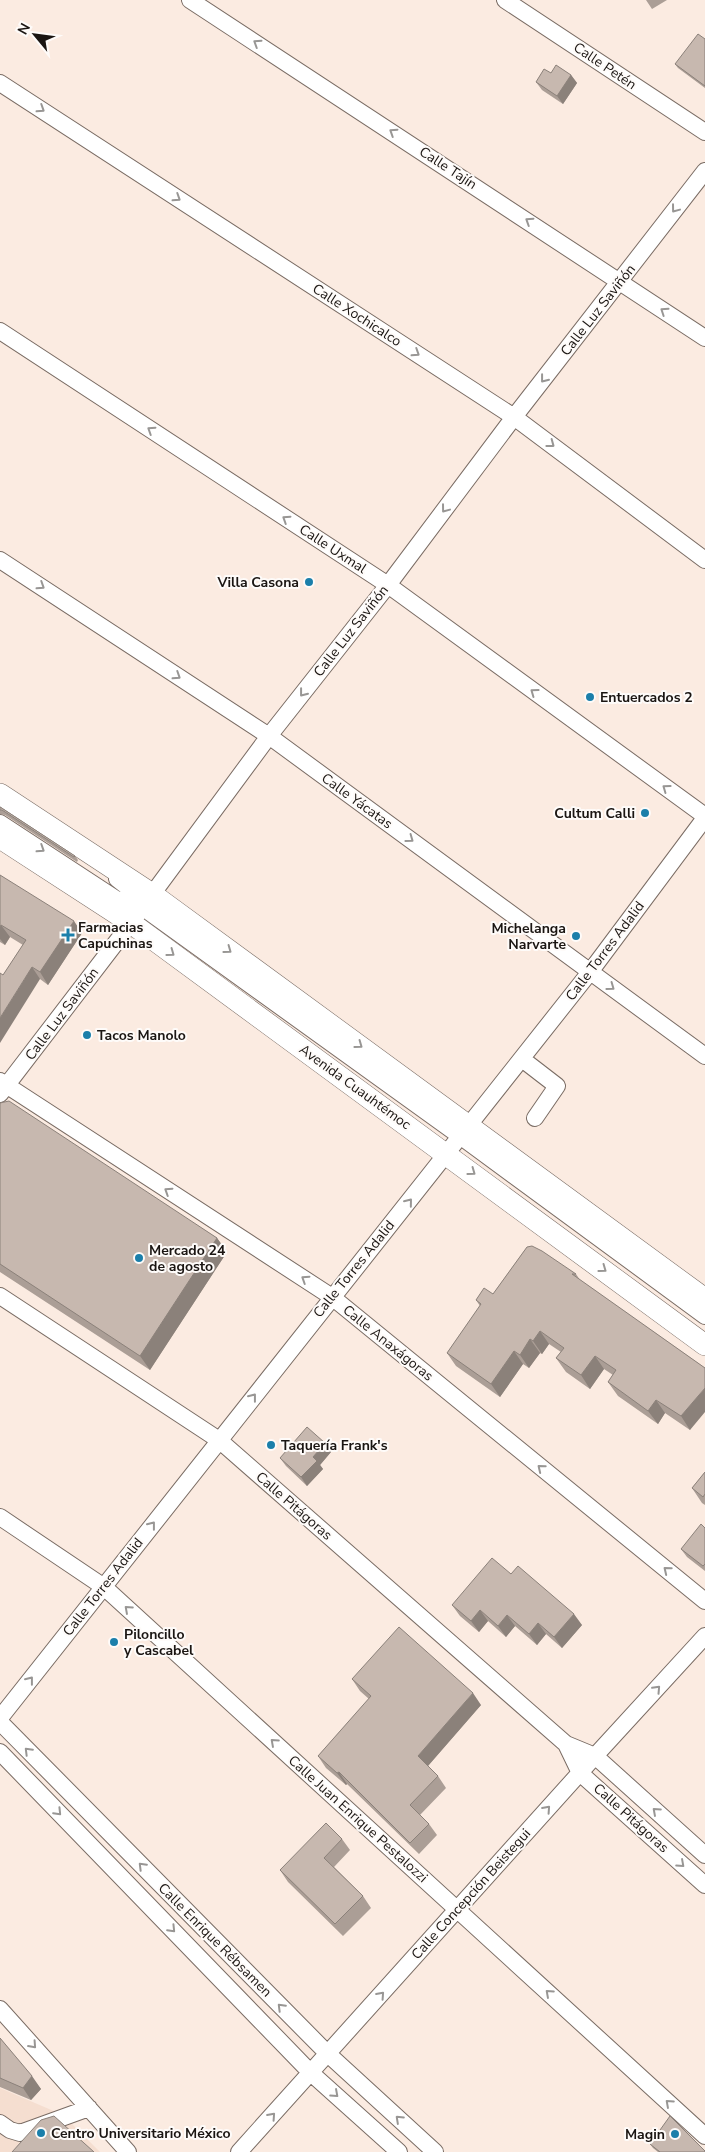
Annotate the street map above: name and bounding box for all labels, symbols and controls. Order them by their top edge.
north arrow [10,10,60,60]
text: N [13,20,35,38]
street label: Calle Petén [570,38,640,94]
one-way arrow [253,40,262,50]
one-way arrow [36,103,45,113]
one-way arrow [389,129,398,138]
street label: Calle Tajín [415,142,481,194]
one-way arrow [172,192,181,201]
one-way arrow [673,203,681,212]
one-way arrow [525,218,534,227]
street label: Calle Luz Saviñón [556,260,640,360]
street label: Calle Xochicalco [309,279,405,351]
one-way arrow [661,307,670,317]
one-way arrow [411,347,420,356]
one-way arrow [541,373,549,382]
one-way arrow [147,426,156,436]
one-way arrow [545,438,555,447]
one-way arrow [442,503,451,513]
one-way arrow [283,515,292,525]
street label: Calle Uxmal [296,520,371,578]
place label: Villa Casona [216,573,299,592]
marker: Villa Casona [303,576,315,588]
one-way arrow [35,580,44,590]
street label: Calle Luz Saviñón [309,581,393,681]
one-way arrow [171,669,180,679]
one-way arrow [300,687,309,696]
place label: Entuercados 2 [600,688,693,707]
one-way arrow [530,689,540,698]
marker: Entuercados 2 [584,691,596,703]
street label: Calle Yácatas [318,769,397,833]
one-way arrow [663,785,672,793]
place label: Cultum Calli [554,804,635,823]
marker: Cultum Calli [639,807,651,819]
one-way arrow [404,834,413,842]
one-way arrow [35,843,44,853]
street label: Calle Torres Adalid [561,897,649,1005]
place label: Farmacias Capuchinas [78,918,153,953]
place label: Michelanga Narvarte [491,919,566,954]
marker: Farmacias Capuchinas [62,929,74,941]
marker: Michelanga Narvarte [570,930,582,942]
one-way arrow [222,944,232,953]
one-way arrow [165,947,175,956]
street label: Calle Luz Saviñón [21,964,103,1064]
one-way arrow [605,982,614,990]
place label: Tacos Manolo [97,1026,186,1045]
marker: Tacos Manolo [81,1029,93,1041]
one-way arrow [354,1039,363,1049]
street label: Avenida Cuauhtémoc [295,1040,415,1134]
one-way arrow [466,1167,475,1175]
one-way arrow [165,1188,174,1197]
one-way arrow [403,1198,412,1207]
street label: Calle Torres Adalid [309,1216,399,1322]
place label: Mercado 24 de agosto [149,1241,226,1276]
marker: Mercado 24 de agosto [133,1252,145,1264]
one-way arrow [597,1263,607,1272]
one-way arrow [301,1276,310,1286]
street label: Calle Anaxágoras [339,1301,437,1386]
one-way arrow [247,1394,255,1403]
place label: Taquería Frank's [281,1436,388,1455]
marker: Taquería Frank's [265,1439,277,1451]
one-way arrow [538,1465,547,1473]
street label: Calle Pitágoras [252,1468,336,1545]
one-way arrow [147,1522,155,1531]
street label: Calle Torres Adalid [59,1534,147,1640]
one-way arrow [664,1568,673,1576]
one-way arrow [125,1606,134,1615]
place label: Piloncillo y Cascabel [123,1625,194,1660]
marker: Piloncillo y Cascabel [108,1636,120,1648]
one-way arrow [25,1677,33,1686]
one-way arrow [651,1685,660,1694]
one-way arrow [271,1739,280,1748]
one-way arrow [25,1748,34,1757]
street label: Calle Juan Enrique Pestalozzi [284,1751,432,1887]
street label: Calle Pitágoras [589,1779,673,1857]
one-way arrow [542,1805,551,1814]
one-way arrow [52,1806,61,1815]
one-way arrow [652,1808,661,1817]
street label: Calle Concepción Beistegui [407,1824,535,1964]
one-way arrow [676,1858,685,1867]
one-way arrow [139,1863,148,1872]
street label: Calle Enrique Rébsamen [154,1879,276,2001]
one-way arrow [166,1923,175,1932]
one-way arrow [546,1990,555,1999]
one-way arrow [375,1992,384,2001]
one-way arrow [278,2004,287,2013]
one-way arrow [27,2039,36,2048]
one-way arrow [329,2088,338,2097]
one-way arrow [666,2100,675,2109]
one-way arrow [266,2112,275,2121]
one-way arrow [395,2116,404,2125]
place label: Centro Universitario México [51,2124,231,2143]
place label: Magin [625,2125,665,2144]
marker: Centro Universitario México [35,2127,47,2139]
marker: Magin [669,2128,681,2140]

